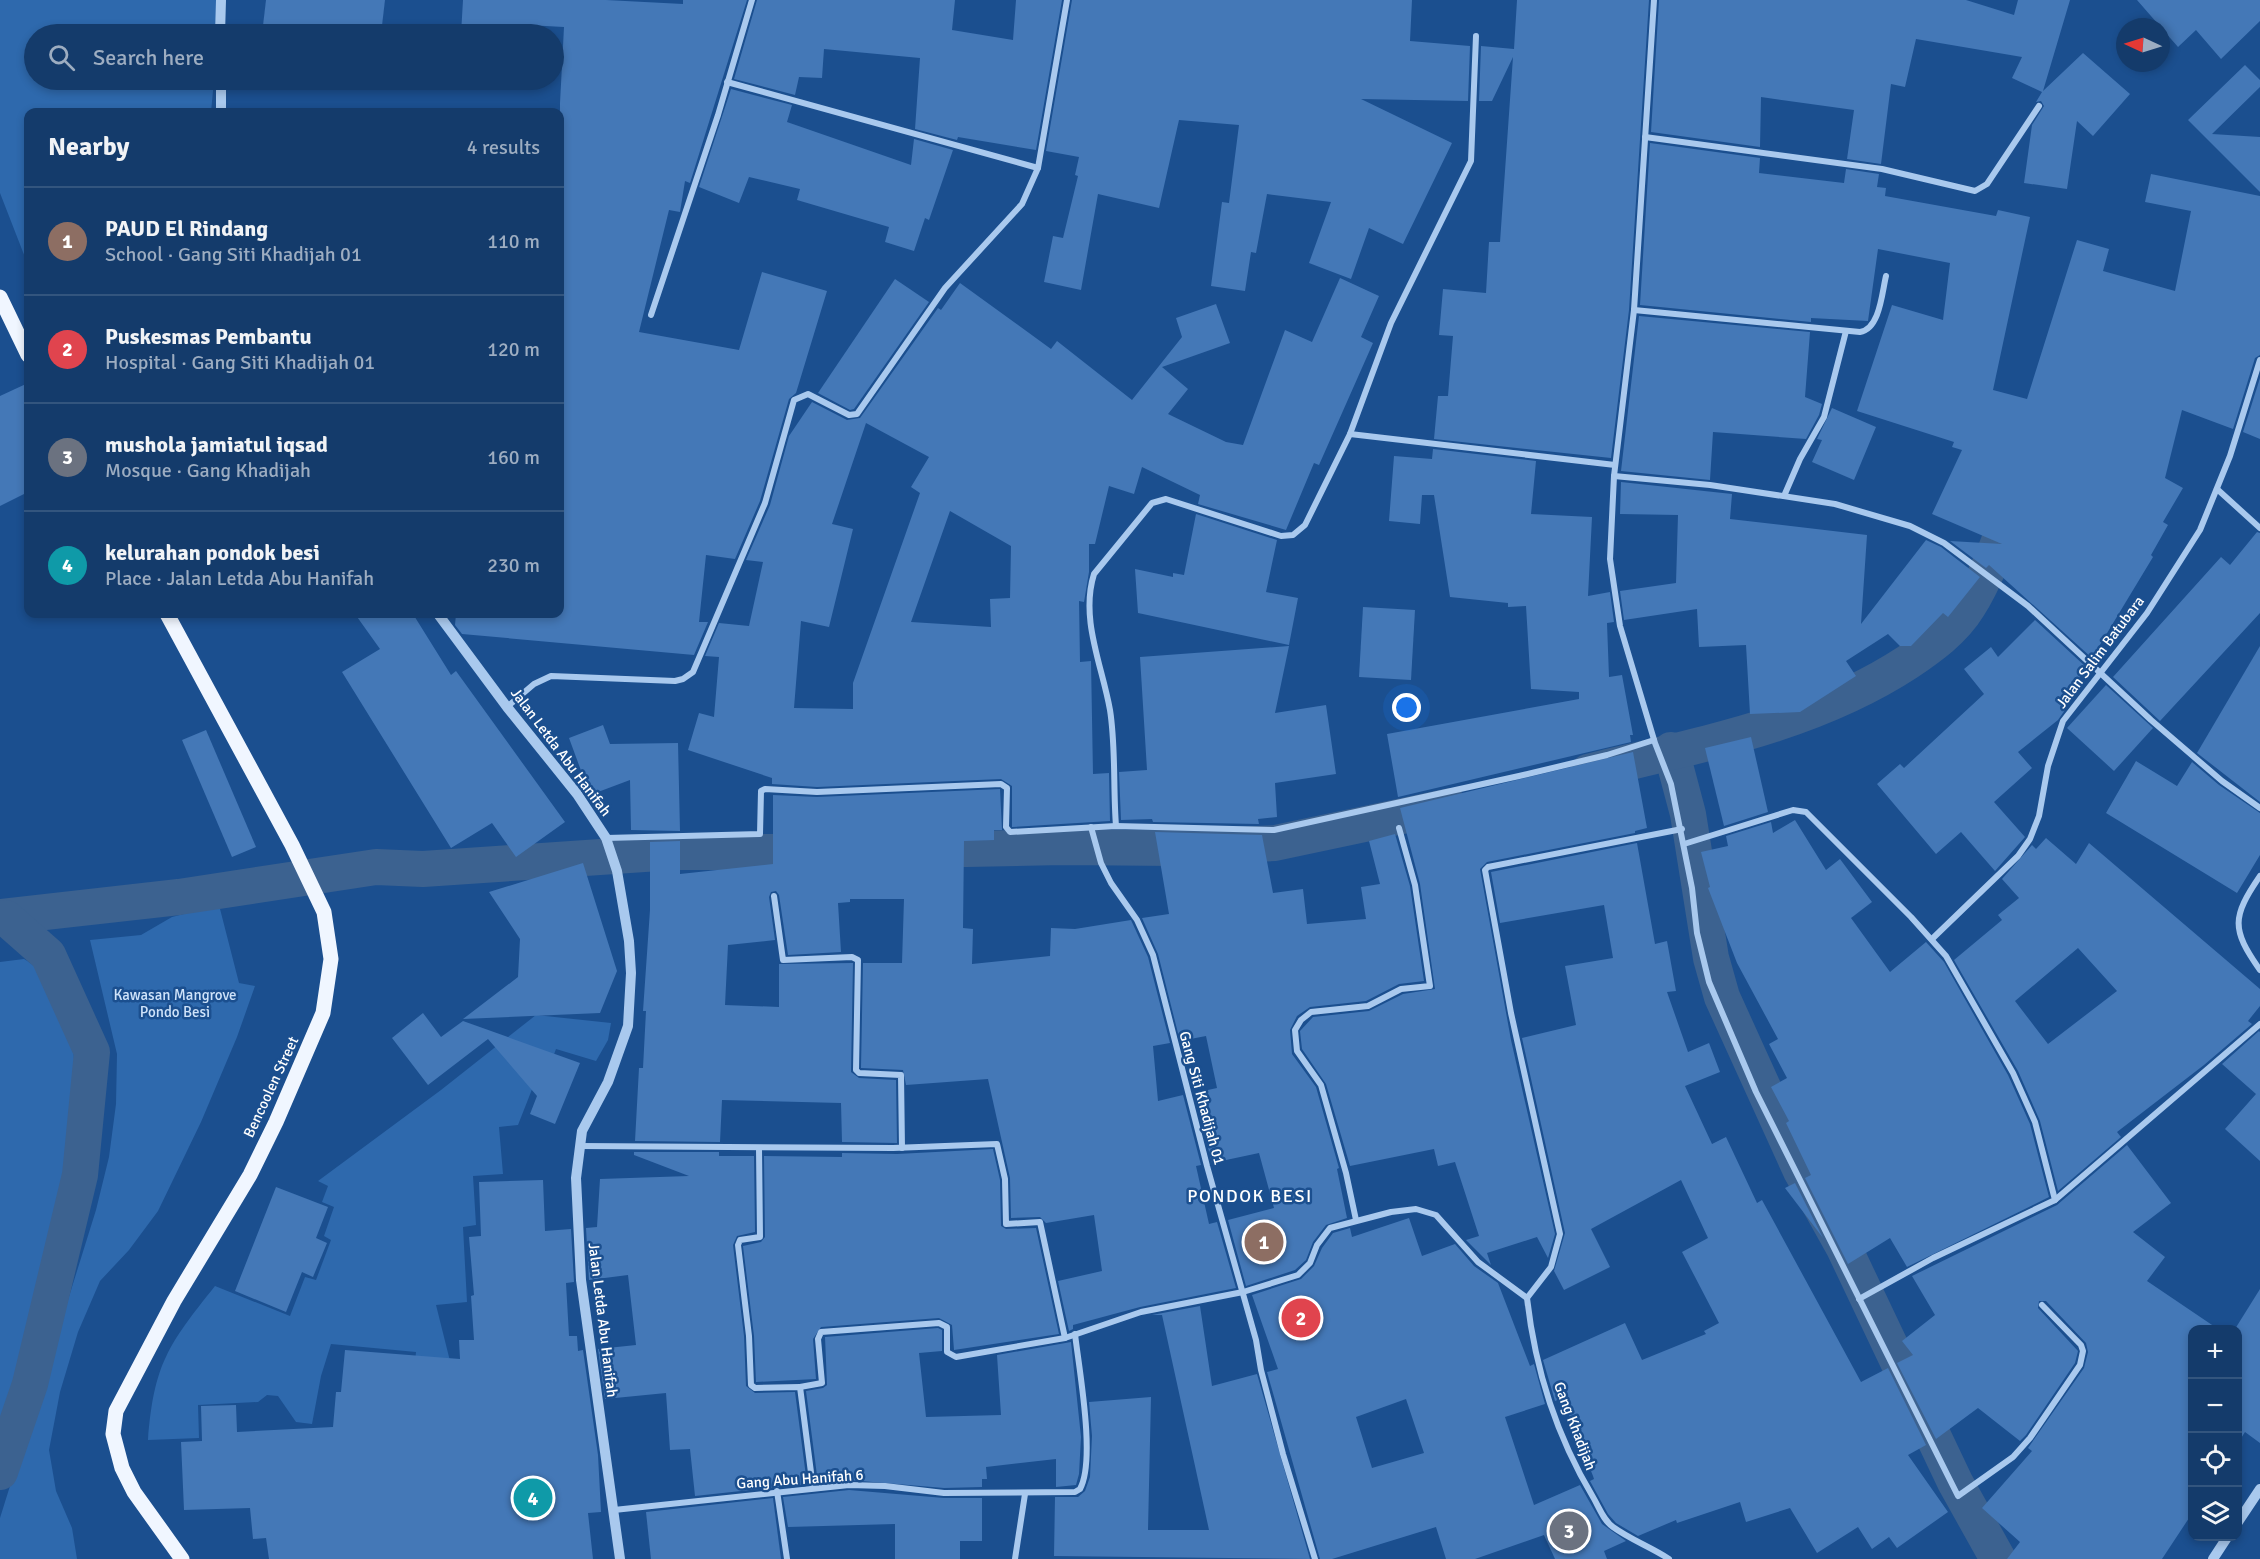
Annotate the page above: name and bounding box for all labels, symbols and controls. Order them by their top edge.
north arrow [2116,18,2170,72]
search box [24,24,564,90]
icon: search [45,41,78,74]
text: Search here [93,44,204,71]
text: Nearby [48,131,129,163]
text: 4 results [467,135,540,160]
text: PAUD El Rindang [105,215,268,242]
text: 1 [62,229,73,254]
text: 110 m [487,229,540,254]
text: School · Gang Siti Khadijah 01 [105,242,362,267]
text: Puskesmas Pembantu [105,323,312,350]
text: 2 [62,337,73,362]
text: 120 m [487,337,540,362]
text: Hospital · Gang Siti Khadijah 01 [105,350,375,375]
text: mushola jamiatul iqsad [105,431,328,458]
text: 3 [62,445,73,470]
text: 160 m [487,445,540,470]
text: Mosque · Gang Khadijah [105,458,311,483]
text: kelurahan pondok besi [105,539,320,566]
text: 4 [62,553,73,578]
text: 230 m [487,553,540,578]
text: Place · Jalan Letda Abu Hanifah [105,566,374,591]
street label: Jalan Salim Batubara [2052,592,2148,712]
street label: Jalan Letda Abu Hanifah [507,684,615,820]
your location [1392,693,1421,722]
park label: Kawasan Mangrove Pondo Besi [113,986,237,1021]
street label: Gang Siti Khadijah 01 [1175,1029,1229,1167]
street label: Bencoolen Street [240,1033,302,1141]
district label: PONDOK BESI [1187,1185,1313,1207]
pin: 1 [1244,1220,1284,1264]
street label: Jalan Letda Abu Hanifah [585,1242,621,1398]
pin: 2 [1282,1296,1320,1340]
map controls [2188,1325,2242,1541]
button: + [2188,1325,2242,1379]
street label: Gang Khadijah [1550,1379,1600,1473]
button: − [2188,1379,2242,1433]
button: locate [2188,1433,2242,1487]
street label: Gang Abu Hanifah 6 [736,1466,864,1492]
pin: 4 [514,1476,552,1520]
button: layers [2188,1487,2242,1541]
pin: 3 [1550,1508,1588,1553]

